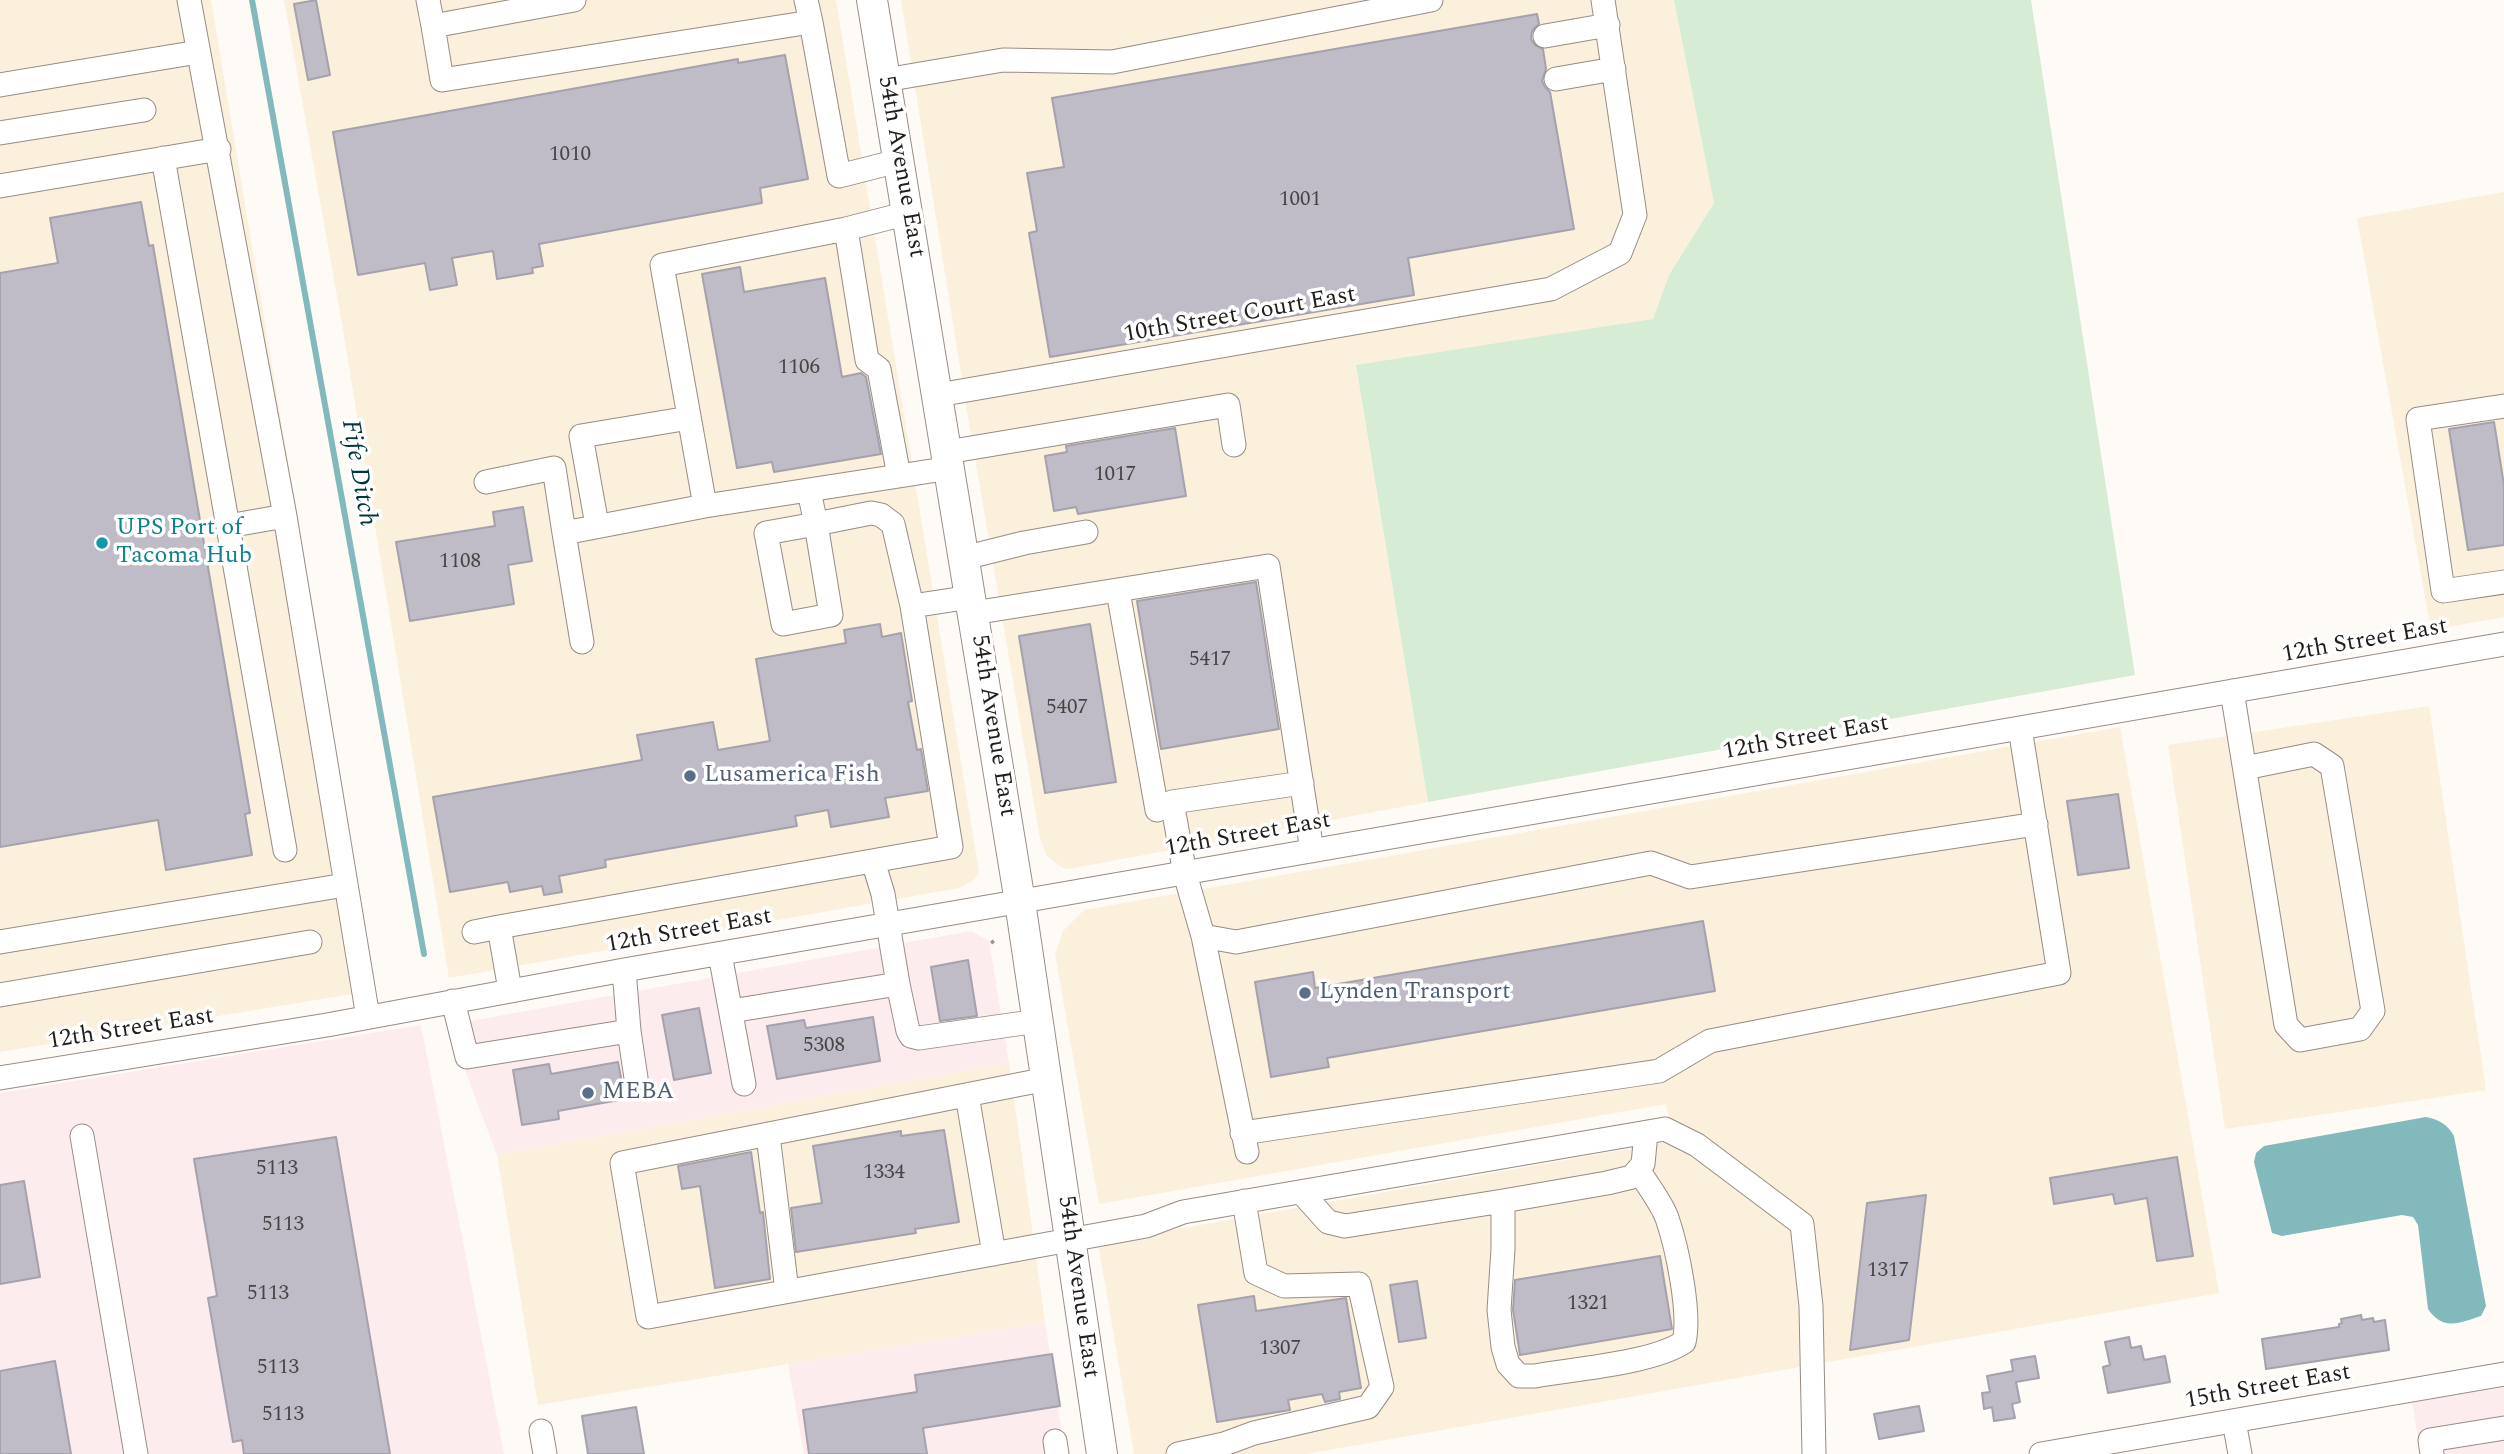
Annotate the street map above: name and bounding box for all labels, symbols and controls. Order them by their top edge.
street label: 54th Avenue East [870,74,930,260]
house number: 1010 [549,143,591,169]
house number: 1001 [1279,188,1321,214]
street label: 10th Street Court East [1122,281,1358,351]
house number: 1106 [778,356,820,382]
water label: Fife Ditch [332,417,382,529]
house number: 1017 [1094,463,1136,489]
place label: UPS Port of Tacoma Hub [116,515,252,571]
marker: UPS Port of Tacoma Hub [94,535,110,551]
house number: 1108 [439,550,481,576]
street label: 12th Street East [2280,613,2450,671]
street label: 54th Avenue East [963,633,1021,819]
house number: 5417 [1189,648,1231,674]
house number: 5407 [1046,696,1088,722]
street label: 12th Street East [1721,710,1891,768]
place label: Lusamerica Fish [704,762,880,790]
marker: Lusamerica Fish [682,768,698,784]
street label: 12th Street East [1163,807,1333,865]
street label: 12th Street East [604,903,774,961]
place label: Lynden Transport [1319,979,1510,1007]
marker: Lynden Transport [1297,985,1313,1001]
street label: 12th Street East [46,1003,216,1057]
house number: 5308 [803,1034,845,1060]
place label: MEBA [602,1079,674,1107]
marker: MEBA [580,1085,596,1101]
house number: 5113 [256,1157,298,1183]
house number: 1334 [863,1161,905,1187]
street label: 54th Avenue East [1050,1194,1104,1380]
house number: 5113 [262,1213,304,1239]
house number: 1317 [1867,1259,1909,1285]
house number: 5113 [247,1282,289,1308]
house number: 1321 [1567,1292,1609,1318]
house number: 1307 [1259,1337,1301,1363]
house number: 5113 [257,1356,299,1382]
street label: 15th Street East [2183,1359,2353,1417]
house number: 5113 [262,1403,304,1429]

